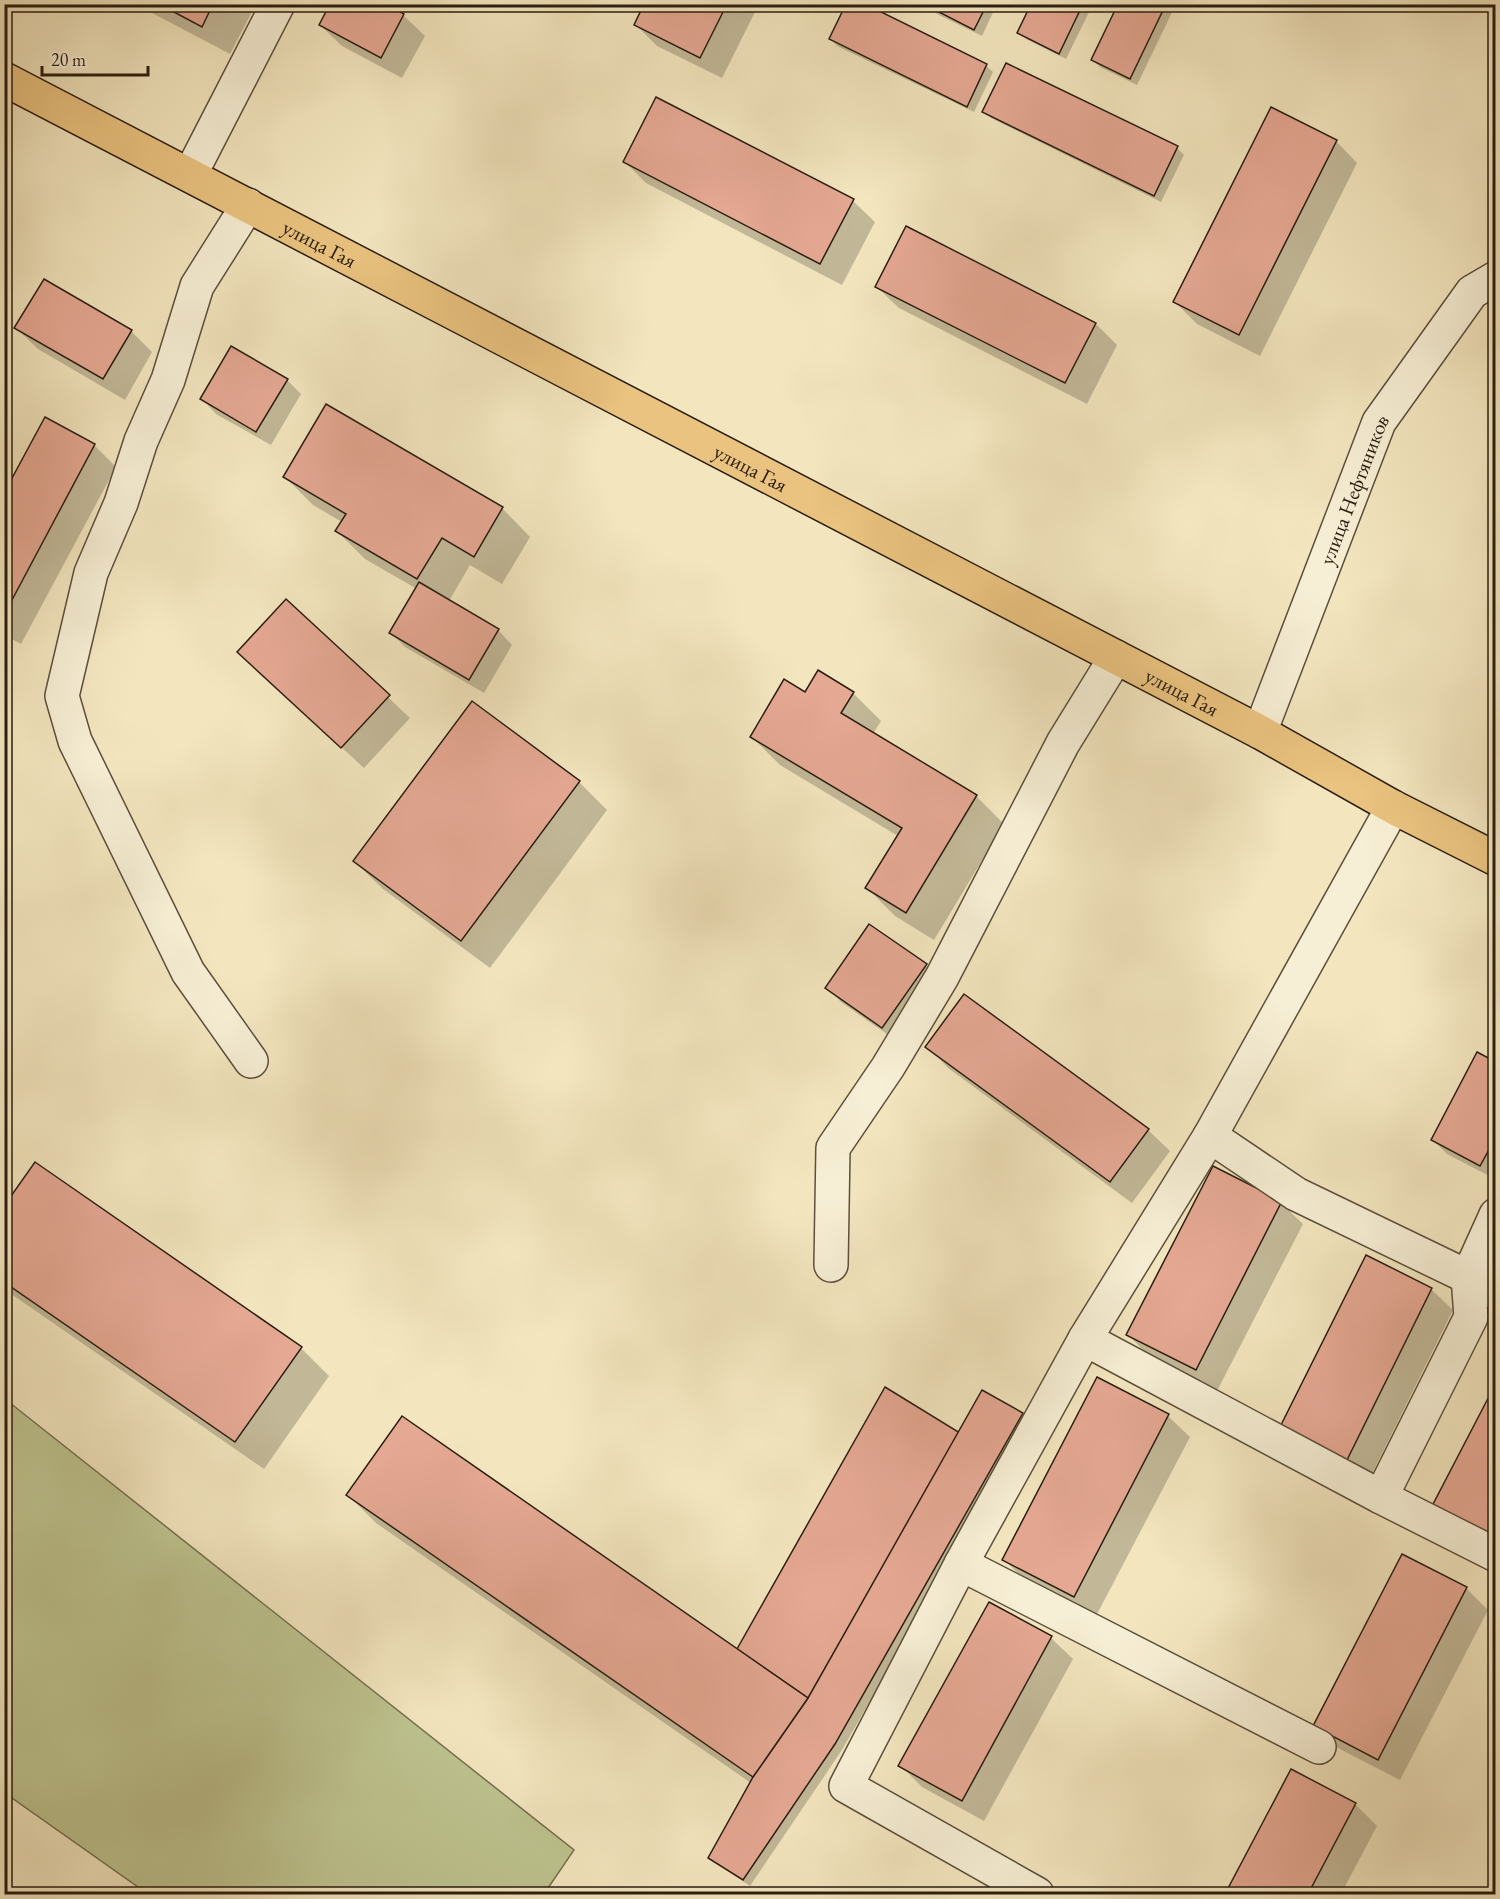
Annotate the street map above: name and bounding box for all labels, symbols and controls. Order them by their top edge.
scale bar [42,39,148,77]
text: 20 m [51,48,86,71]
street label: улица Гая [278,213,361,274]
street label: улица Нефтяников [1312,408,1394,568]
street label: улица Гая [710,437,793,498]
street label: улица Гая [1141,661,1224,722]

